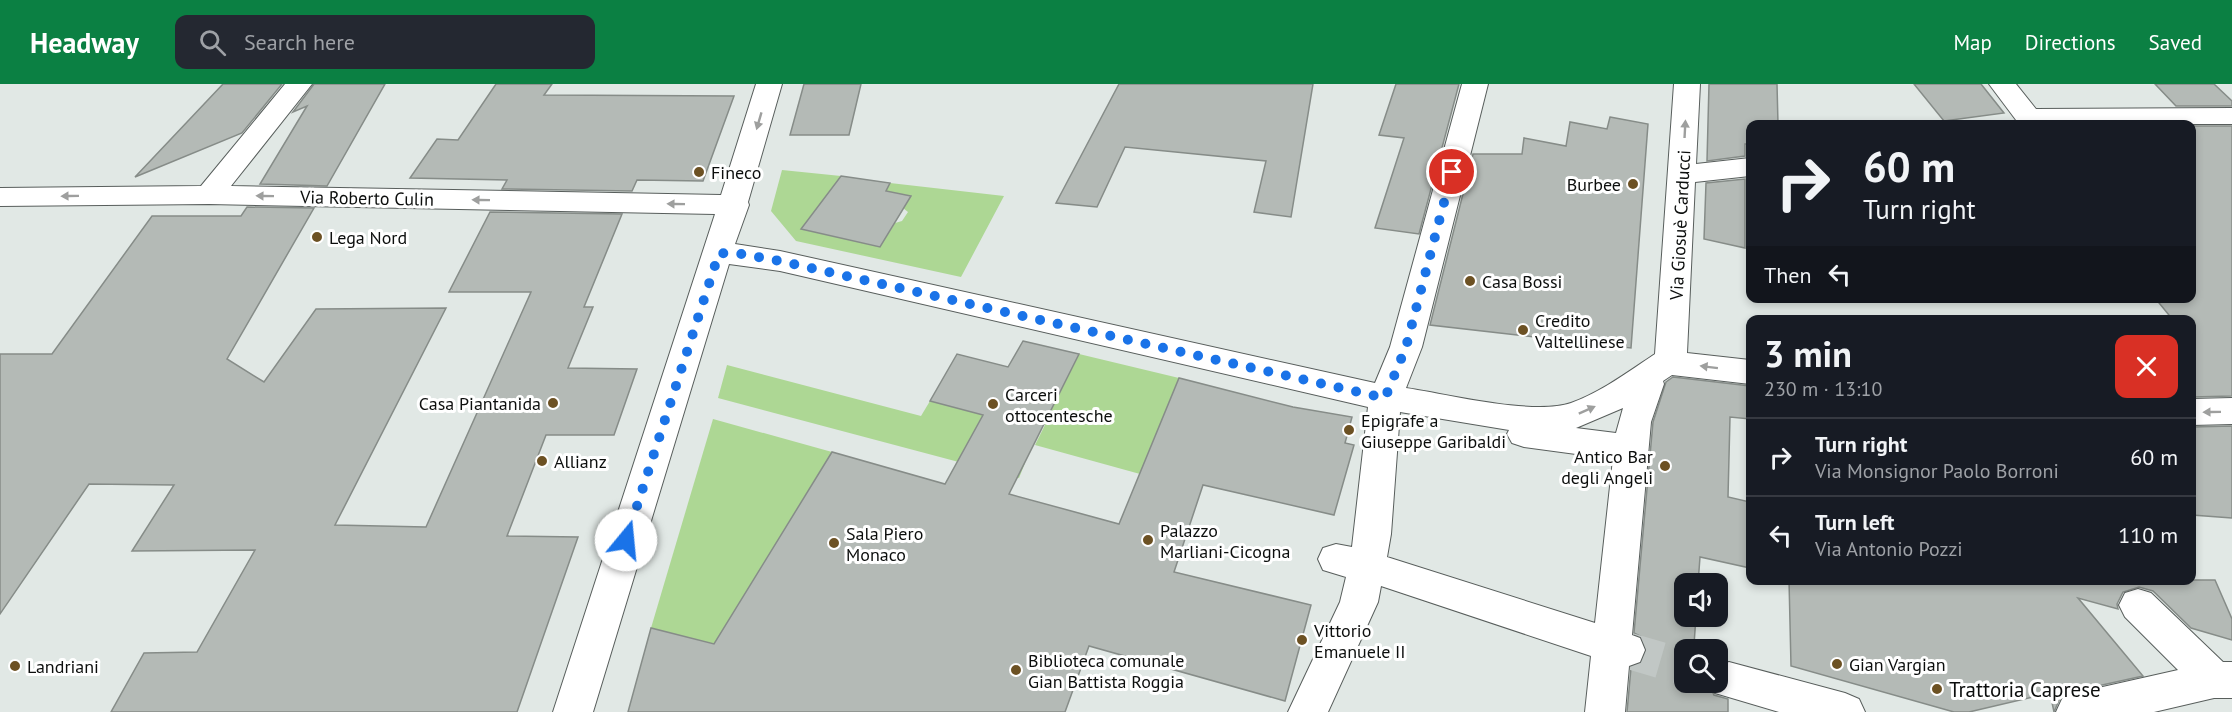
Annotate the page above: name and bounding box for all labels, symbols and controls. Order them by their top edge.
search box [175,15,595,69]
text: Headway [30,24,139,61]
icon: search [196,26,229,59]
text: Search here [244,28,355,56]
text: Map [1953,29,1992,56]
text: Directions [2025,29,2116,56]
text: Saved [2149,29,2202,56]
one-way arrow [754,112,763,130]
one-way arrow [1680,120,1689,139]
text: 60 m [1863,139,1955,194]
icon: right [1764,144,1842,222]
pin [1426,146,1477,197]
street label: Via Giosuè Carducci [1665,149,1695,302]
icon: arrive [1435,155,1468,188]
place label: Fineco [711,161,761,184]
marker: Fineco [692,165,706,179]
place label: Burbee [1567,173,1621,196]
marker: Burbee [1626,177,1640,191]
street label: Via Roberto Culin [299,185,434,211]
one-way arrow [256,191,275,201]
one-way arrow [61,192,80,201]
text: Turn right [1863,192,1976,226]
one-way arrow [472,196,491,205]
one-way arrow [667,199,686,209]
place label: Lega Nord [329,226,407,249]
marker: Lega Nord [310,230,324,244]
icon: left [1823,258,1856,291]
text: Then [1764,261,1811,289]
place label: Casa Bossi [1482,270,1562,293]
marker: Casa Bossi [1463,274,1477,288]
place label: Credito Valtellinese [1534,309,1625,353]
marker: Credito Valtellinese [1516,323,1530,337]
text: 3 min [1764,330,1852,377]
button: close [2115,335,2178,398]
one-way arrow [1699,363,1718,372]
text: 230 m · 13:10 [1764,376,1882,402]
place label: Carceri ottocentesche [1005,383,1113,427]
place label: Casa Piantanida [419,392,541,415]
marker: Casa Piantanida [546,396,560,410]
marker: Carceri ottocentesche [986,397,1000,411]
one-way arrow [1579,405,1596,414]
one-way arrow [2202,407,2221,417]
place label: Epigrafe a Giuseppe Garibaldi [1361,409,1506,453]
marker: Epigrafe a Giuseppe Garibaldi [1342,423,1356,437]
text: Turn right [1815,430,1907,458]
icon: right [1764,441,1797,474]
text: 60 m [2130,443,2178,471]
place label: Antico Bar degli Angeli [1561,445,1653,489]
place label: Allianz [554,450,607,473]
marker: Allianz [535,454,549,468]
text: Via Monsignor Paolo Borroni [1815,458,2059,484]
marker: Antico Bar degli Angeli [1658,459,1672,473]
position arrow [594,508,658,572]
text: Turn left [1815,508,1895,536]
place label: Palazzo Marliani-Cicogna [1160,519,1290,563]
icon: left [1764,519,1797,552]
text: 110 m [2118,521,2178,549]
place label: Sala Piero Monaco [846,522,923,566]
marker: Palazzo Marliani-Cicogna [1141,533,1155,547]
marker: Sala Piero Monaco [827,536,841,550]
text: Via Antonio Pozzi [1815,536,1963,562]
map controls [1674,573,1728,693]
button: sound [1674,573,1728,627]
place label: Vittorio Emanuele II [1313,619,1406,663]
marker: Vittorio Emanuele II [1295,633,1309,647]
button: search [1674,639,1728,693]
place label: Biblioteca comunale Gian Battista Roggia [1028,649,1184,693]
place label: Gian Vargian [1849,653,1946,676]
place label: Landriani [27,655,99,678]
marker: Gian Vargian [1830,657,1844,671]
marker: Landriani [8,659,22,673]
marker: Biblioteca comunale Gian Battista Roggia [1009,663,1023,677]
place label: Trattoria Caprese [1949,676,2101,703]
marker: Trattoria Caprese [1930,682,1944,696]

